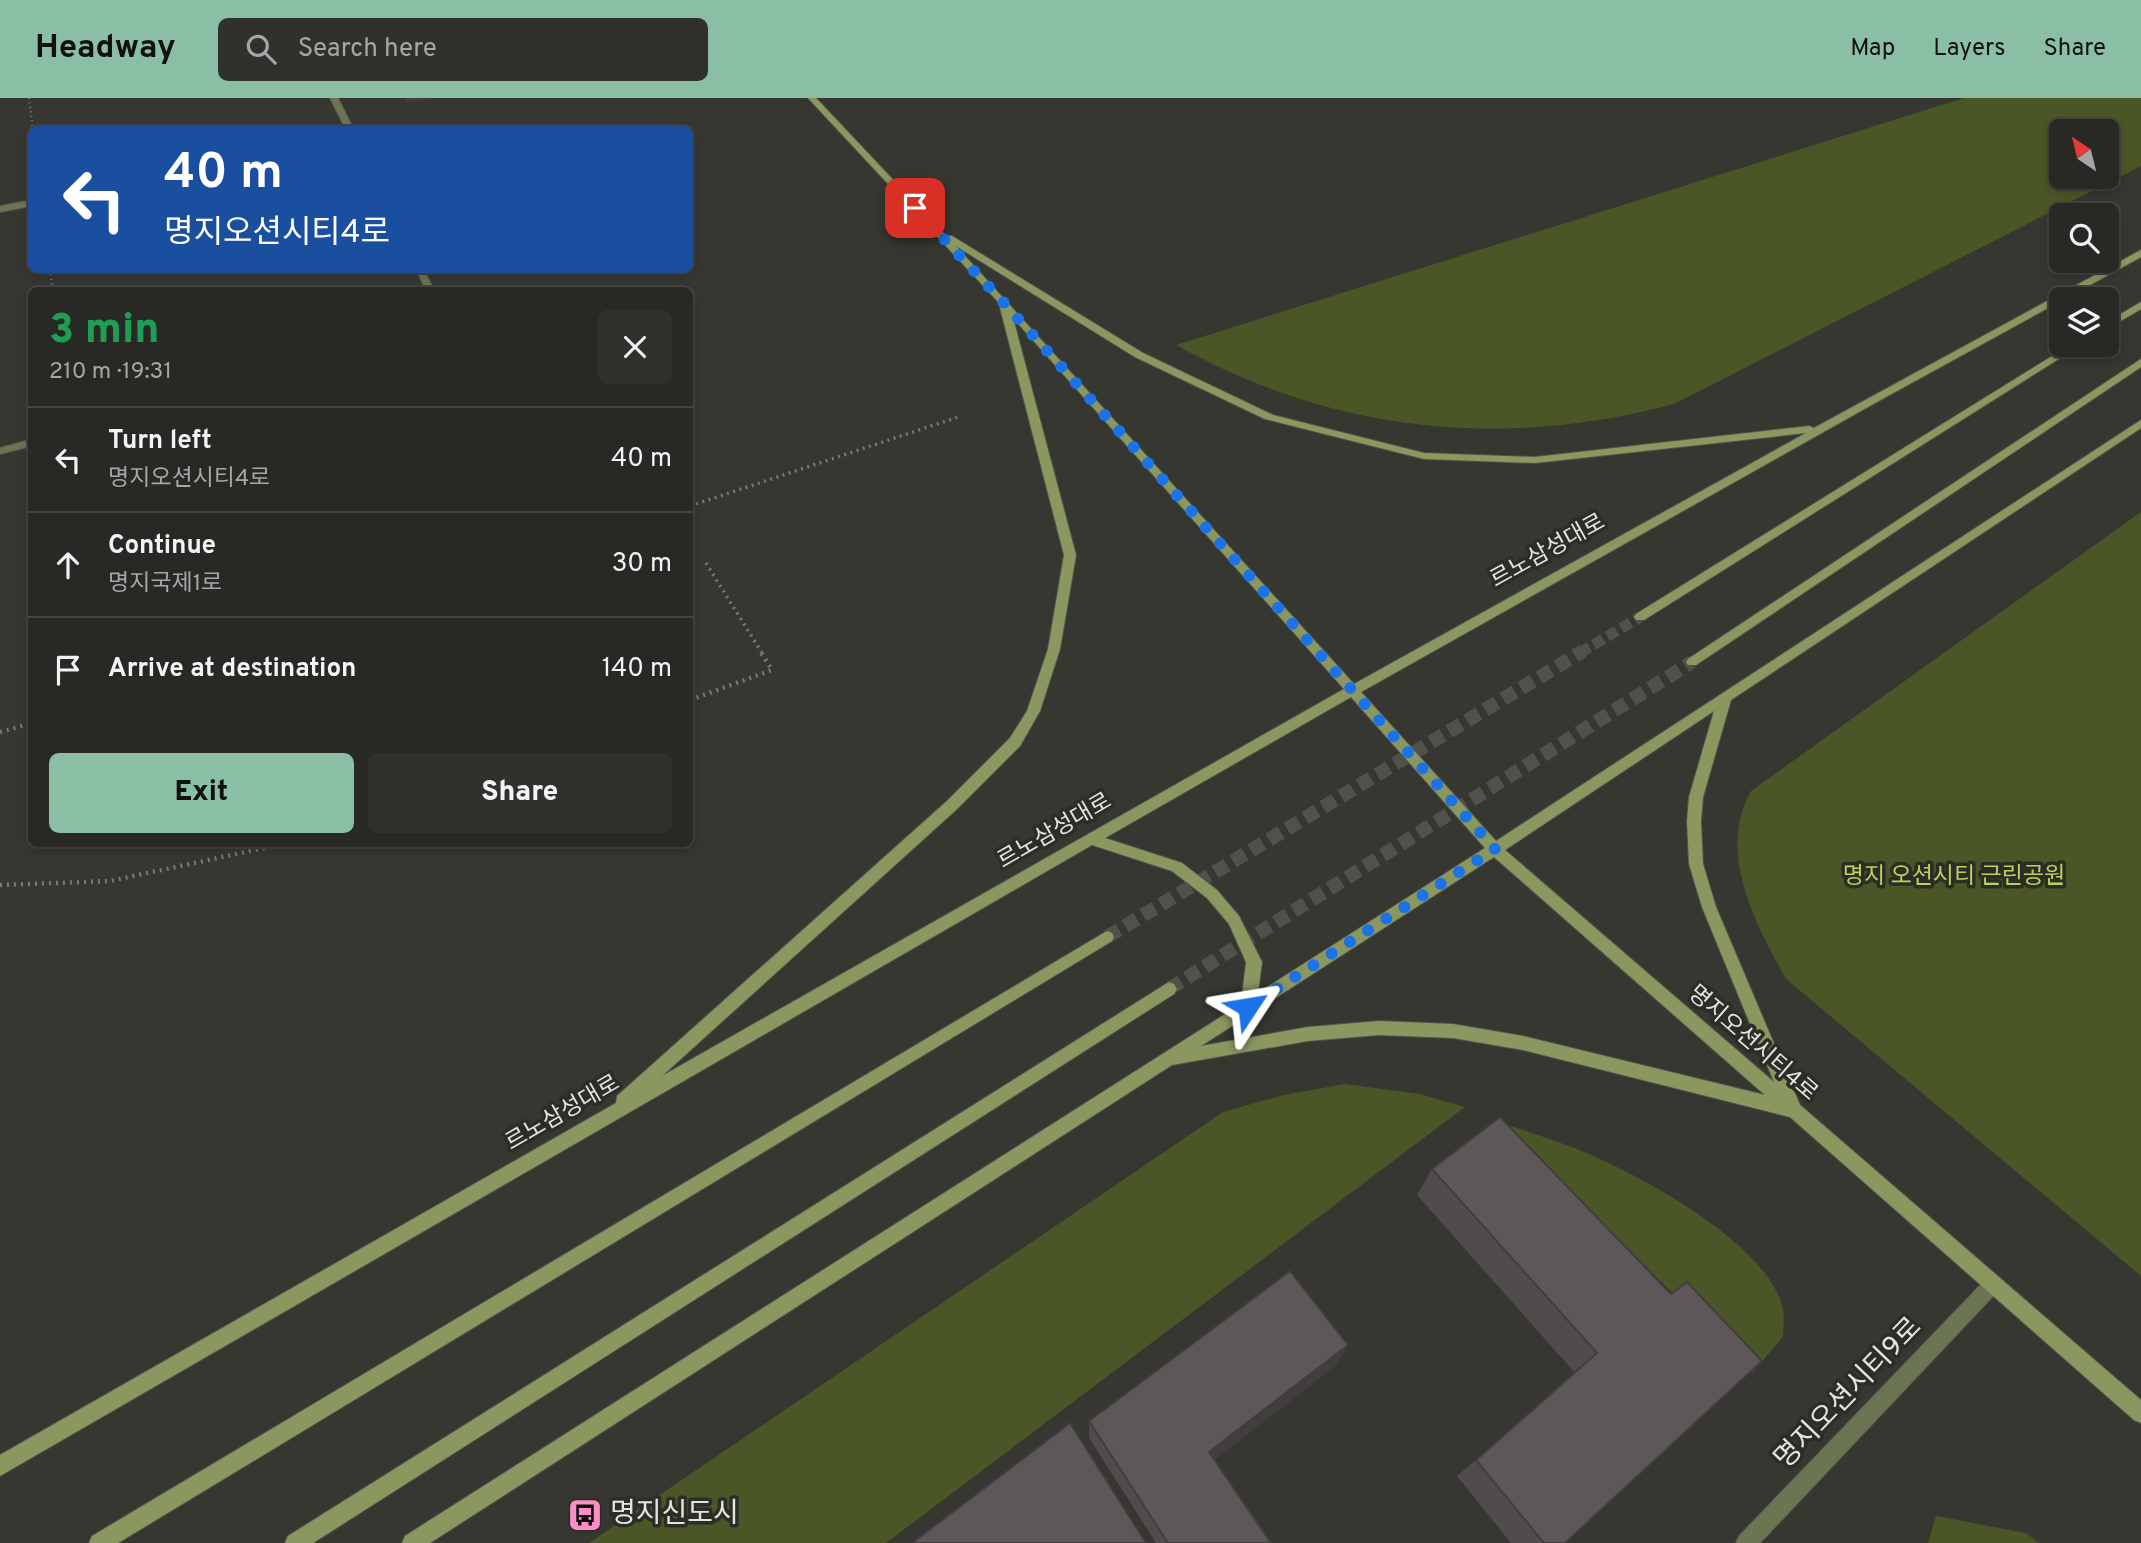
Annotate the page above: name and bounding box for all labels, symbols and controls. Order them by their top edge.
search box [218,18,708,81]
text: Headway [35,28,176,70]
icon: search [242,30,280,68]
text: Search here [298,33,437,66]
text: Map [1850,34,1895,64]
text: Layers [1933,34,2005,64]
text: Share [2043,34,2106,64]
north arrow [2049,119,2119,189]
map controls [2049,119,2119,357]
text: 40 m [164,144,283,206]
icon: left [49,154,140,245]
pin [885,178,945,238]
icon: arrive [896,189,934,227]
button: search [2049,203,2119,273]
text: 명지오션시티4로 [164,214,390,254]
button: layers [2049,287,2119,357]
text: 3 min [49,305,160,358]
button: close [598,310,672,384]
text: 210 m · 19:31 [49,358,172,387]
text: Turn left [108,425,212,458]
icon: left [49,441,87,479]
text: 40 m [611,443,672,476]
text: 명지오션시티4로 [108,465,270,494]
street label: 르노삼성대로 [1485,509,1611,595]
text: Continue [108,530,216,563]
icon: ahead [49,546,87,584]
text: 30 m [612,548,672,581]
text: 명지국제1로 [108,570,222,599]
icon: arrive [49,651,87,689]
text: Arrive at destination [108,653,356,686]
text: 140 m [602,653,672,686]
button: Exit [49,753,354,833]
button: Share [368,753,672,833]
street label: 르노삼성대로 [993,788,1117,876]
park label: 명지 오션시티 근린공원 [1843,863,2065,892]
position arrow [1211,970,1285,1044]
street label: 명지오션시티4로 [1681,980,1823,1108]
street label: 르노삼성대로 [501,1070,625,1158]
street label: 명지오션시티9로 [1768,1311,1930,1477]
bus stop icon: 명지신도시 [566,1496,604,1534]
place label: 명지신도시 [610,1497,739,1533]

